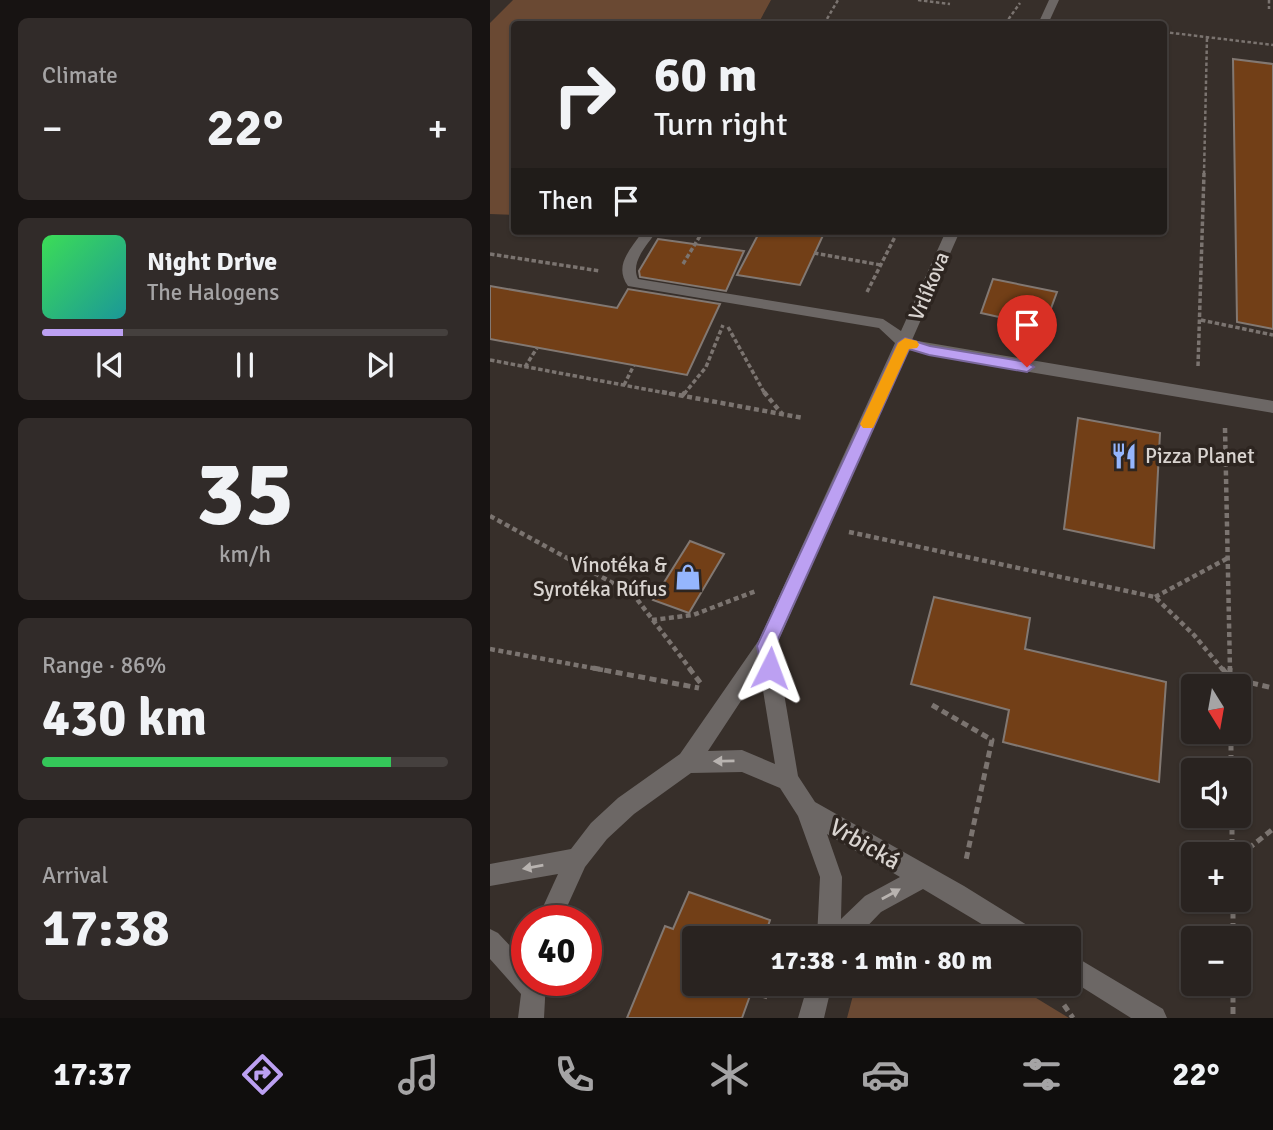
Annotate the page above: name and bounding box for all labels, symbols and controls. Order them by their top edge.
text: 60 m [654,45,757,105]
icon: right [539,49,630,140]
text: Climate [42,61,118,90]
text: 22° [207,96,283,160]
text: − [42,105,63,152]
text: + [427,105,448,152]
text: Turn right [654,105,787,144]
icon: arrive [607,182,645,220]
text: Then [539,185,593,217]
text: Night Drive [147,246,277,278]
street label: Vrlíkova [903,248,955,324]
text: The Halogens [147,278,279,307]
pin [997,295,1057,367]
icon: arrive [1008,306,1046,344]
icon: previous [91,346,129,384]
icon: pause [226,346,264,384]
icon: next [361,346,399,384]
text: 35 [196,438,294,551]
restaurant icon: Pizza Planet [1109,441,1139,471]
place label: Pizza Planet [1145,443,1255,469]
text: km/h [219,540,271,569]
place label: Vínotéka & Syrotéka Rúfus [533,552,667,602]
shop icon: Vínotéka & Syrotéka Rúfus [673,562,703,592]
position arrow [733,631,807,705]
text: Range · 86% [42,651,166,680]
north arrow [1181,674,1251,744]
map controls [1181,674,1251,996]
text: 430 km [42,686,207,750]
one-way arrow [712,756,734,767]
button: sound [1181,758,1251,828]
street label: Vrbická [824,812,906,876]
button: + [1181,842,1251,912]
text: Arrival [42,861,108,890]
one-way arrow [522,862,544,873]
one-way arrow [881,888,901,900]
text: 17:38 [42,896,170,960]
speed limit sign: 40 [511,905,602,996]
button: − [1181,926,1251,996]
text: 17:38 · 1 min · 80 m [771,945,992,977]
icon: directions [238,1050,287,1099]
icon: music [394,1050,443,1099]
icon: phone [550,1050,599,1099]
icon: climate [705,1050,754,1099]
icon: car [861,1050,910,1099]
icon: filters [1017,1050,1066,1099]
text: 17:37 [53,1055,132,1094]
text: 22° [1172,1055,1220,1094]

